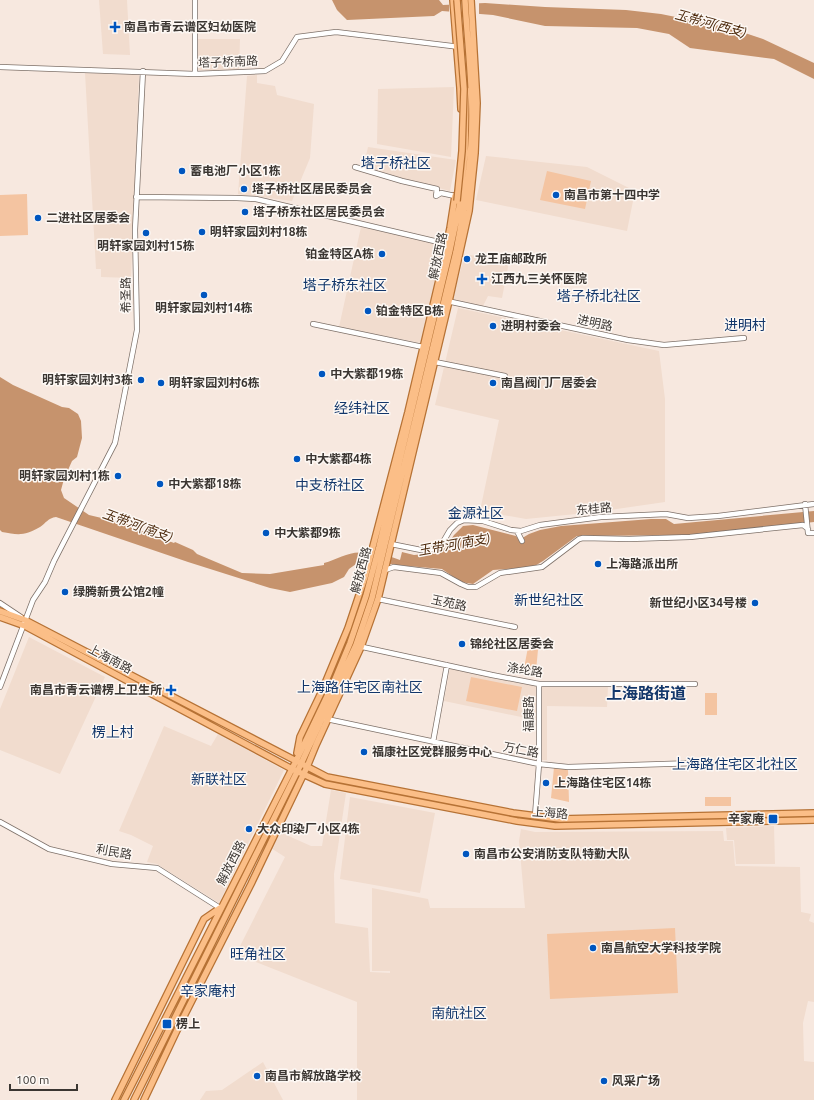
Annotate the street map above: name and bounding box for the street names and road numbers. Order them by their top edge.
street label: 塔子桥南路 [198,54,258,69]
street label: 解放西路 [426,231,449,281]
street label: 希圣路 [119,277,132,313]
street label: 进明路 [576,312,614,333]
street label: 东桂路 [575,500,612,517]
street label: 解放西路 [348,545,373,595]
street label: 玉苑路 [430,592,468,613]
street label: 上海南路 [86,642,134,676]
street label: 涤纶路 [506,660,544,679]
street label: 福康路 [522,696,535,732]
street label: 万仁路 [502,740,540,759]
street label: 上海路 [532,805,568,820]
street label: 解放西路 [214,838,247,887]
street label: 利民路 [95,842,133,861]

